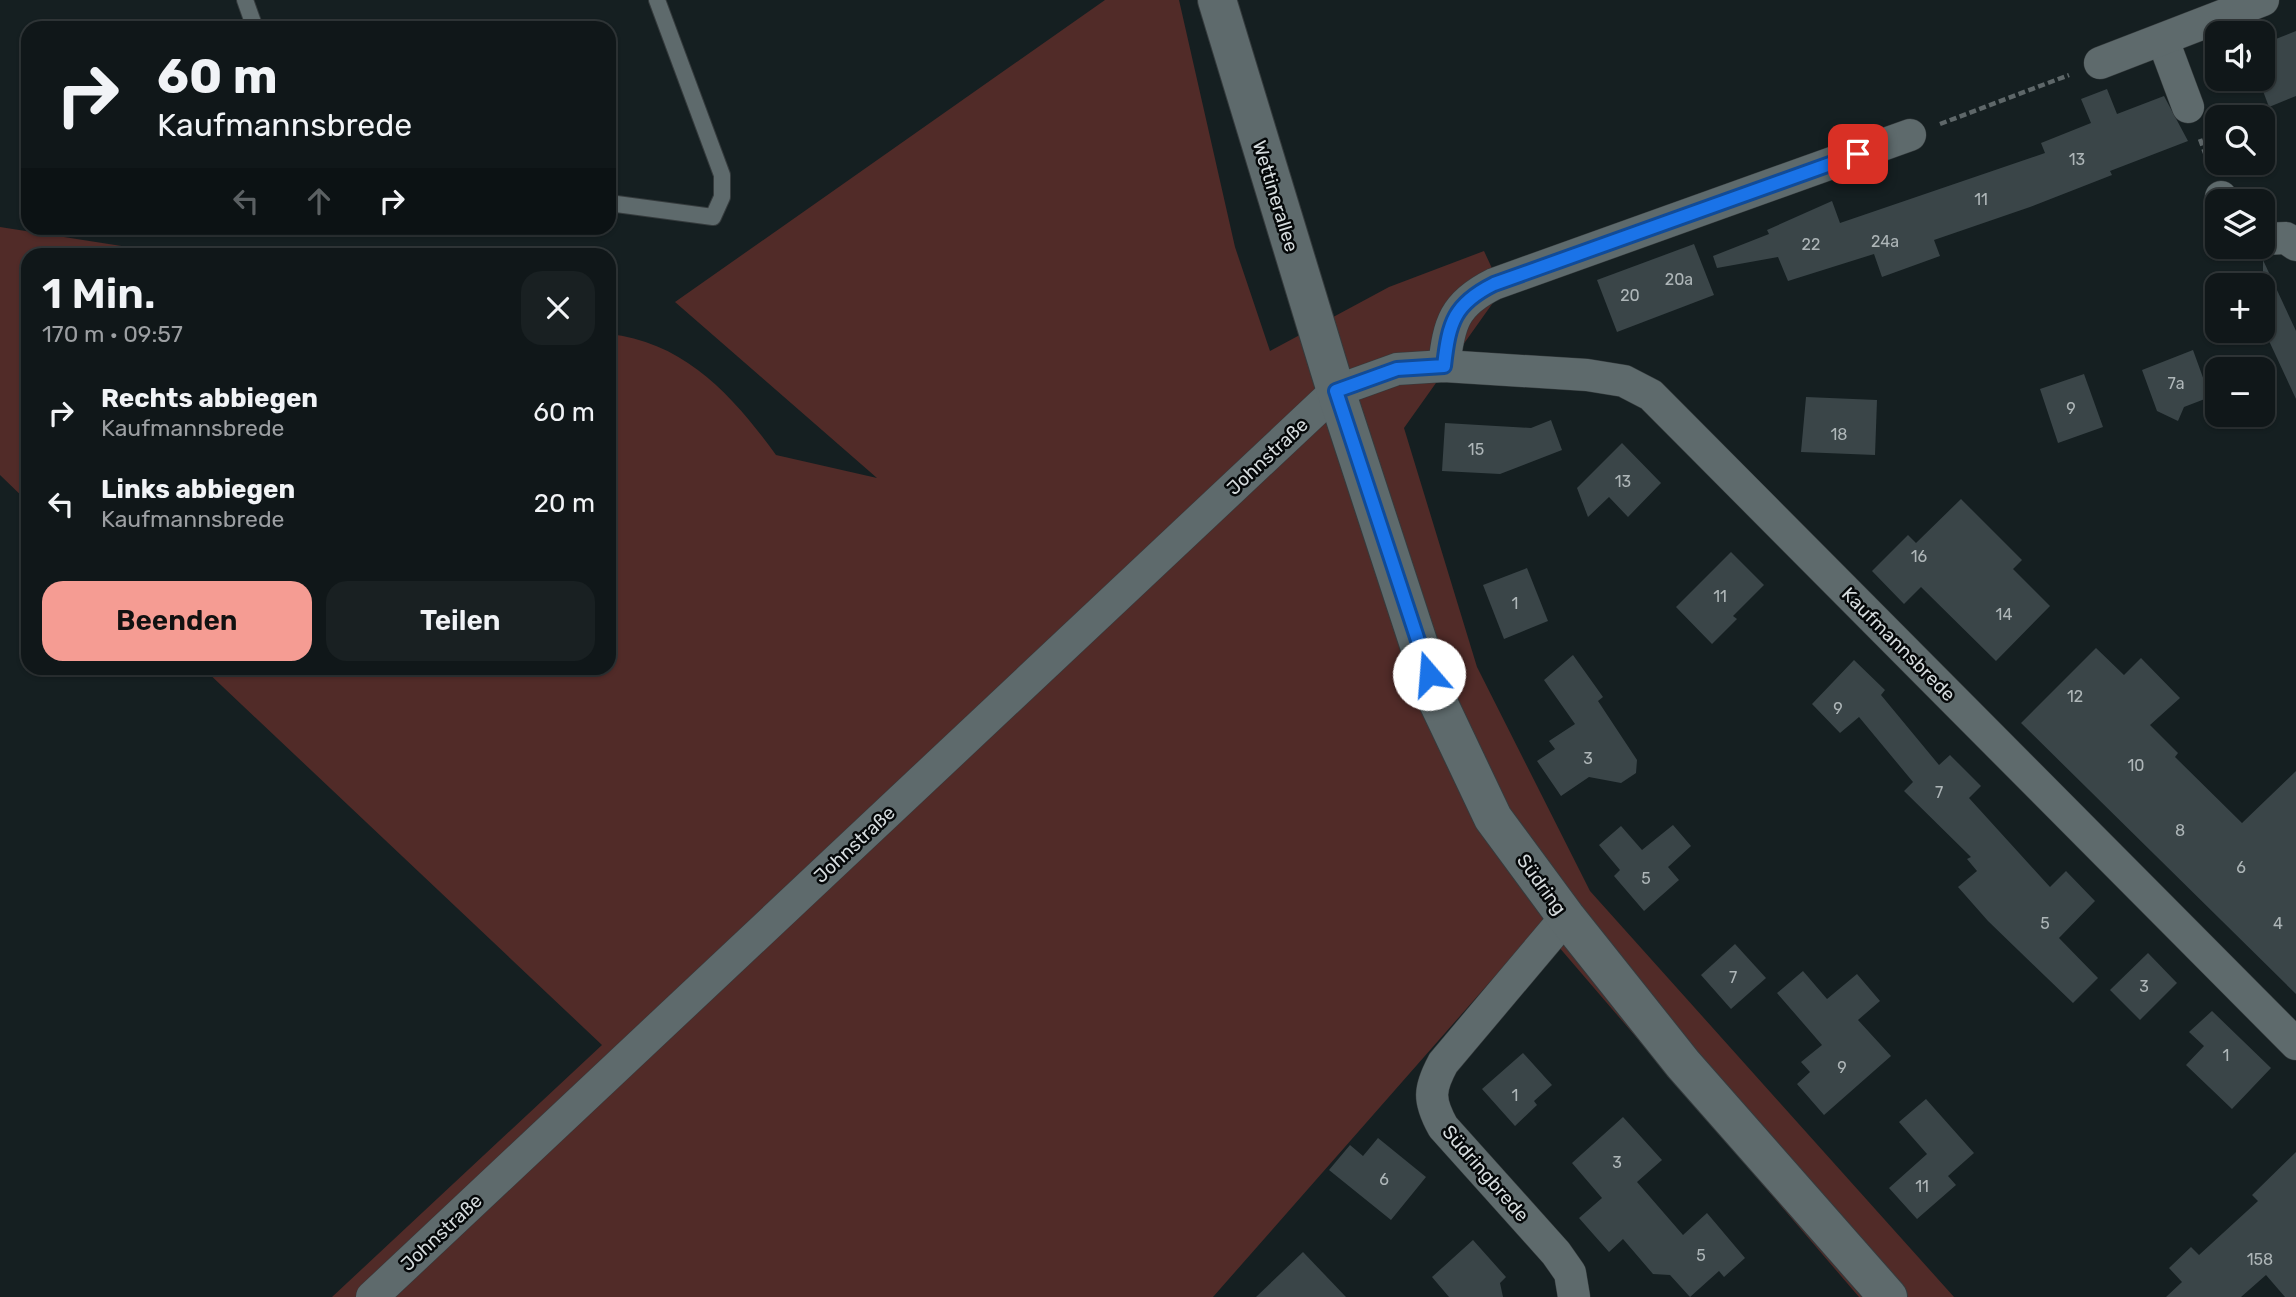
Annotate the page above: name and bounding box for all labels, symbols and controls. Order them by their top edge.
map controls [2205,21,2275,427]
button: sound [2205,21,2275,91]
text: 60 m [157,47,278,105]
icon: right [42,49,133,140]
button: search [2205,105,2275,175]
text: Kaufmannsbrede [157,106,412,144]
pin [1828,124,1888,184]
icon: arrive [1839,135,1877,173]
street label: Wettinerallee [1248,138,1303,255]
house number: 13 [2069,150,2085,169]
icon: left [227,182,265,220]
icon: ahead [300,182,338,220]
icon: right [373,182,411,220]
button: layers [2205,189,2275,259]
house number: 11 [1974,190,1988,209]
house number: 24a [1871,232,1899,251]
house number: 22 [1802,235,1820,254]
text: 1 Min. [42,269,155,319]
house number: 20a [1665,270,1693,289]
button: close [521,271,595,345]
button: + [2205,273,2275,343]
house number: 20 [1620,286,1640,305]
text: 170 m · 09:57 [42,320,183,348]
button: − [2205,357,2275,427]
house number: 7a [2167,374,2185,393]
text: Rechts abbiegen [101,383,318,414]
icon: right [42,394,80,432]
text: 60 m [533,397,595,428]
house number: 9 [2066,399,2076,418]
street label: Johnstraße [1222,413,1313,500]
text: Kaufmannsbrede [101,414,284,442]
house number: 18 [1830,425,1848,444]
house number: 15 [1468,440,1484,459]
house number: 13 [1615,472,1631,491]
text: Links abbiegen [101,474,295,505]
icon: left [42,485,80,523]
text: 20 m [534,488,595,519]
text: Kaufmannsbrede [101,505,284,533]
house number: 16 [1911,547,1928,566]
button: Beenden [42,581,312,661]
button: Teilen [326,581,595,661]
street label: Kaufmannsbrede [1837,583,1960,706]
house number: 11 [1713,587,1727,606]
house number: 1 [1512,594,1518,613]
house number: 14 [1996,605,2012,624]
position arrow [1392,637,1466,711]
house number: 12 [2067,687,2083,706]
house number: 9 [1833,699,1843,718]
house number: 3 [1583,749,1593,768]
house number: 10 [2127,756,2145,775]
house number: 7 [1935,783,1943,802]
street label: Johnstraße [809,801,900,888]
house number: 8 [2175,821,2185,840]
street label: Südring [1512,850,1571,919]
house number: 6 [2236,858,2246,877]
house number: 5 [1641,869,1651,888]
house number: 5 [2040,914,2050,933]
house number: 4 [2273,914,2283,933]
house number: 7 [1729,968,1737,987]
house number: 3 [2139,977,2149,996]
house number: 1 [2223,1046,2229,1065]
house number: 9 [1837,1058,1847,1077]
house number: 1 [1512,1086,1518,1105]
street label: Südringbrede [1438,1120,1534,1226]
house number: 3 [1612,1153,1622,1172]
house number: 6 [1379,1170,1389,1189]
house number: 11 [1915,1177,1929,1196]
street label: Johnstraße [396,1189,487,1276]
house number: 5 [1696,1246,1706,1265]
house number: 158 [2247,1250,2273,1269]

